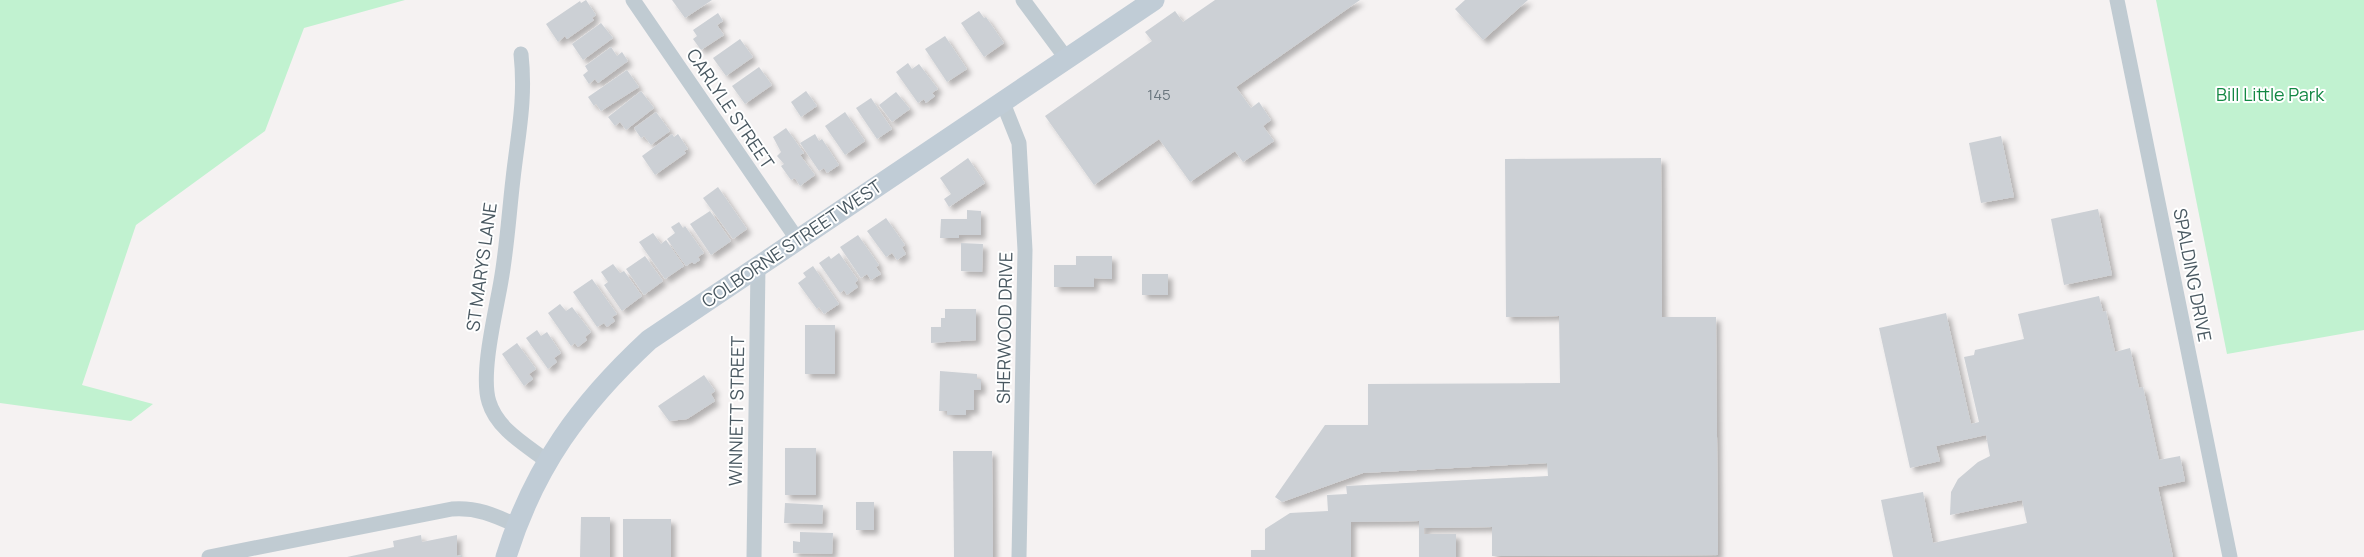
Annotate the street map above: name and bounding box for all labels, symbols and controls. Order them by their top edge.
street label: CARLYLE STREET [682,44,780,173]
park label: Bill Little Park [2216,82,2325,106]
house number: 145 [1147,84,1171,105]
street label: COLBORNE STREET WEST [697,174,887,313]
street label: ST MARYS LANE [460,201,502,333]
street label: SPALDING DRIVE [2168,206,2218,344]
street label: SHERWOOD DRIVE [991,252,1017,404]
street label: WINNIETT STREET [723,335,749,486]

